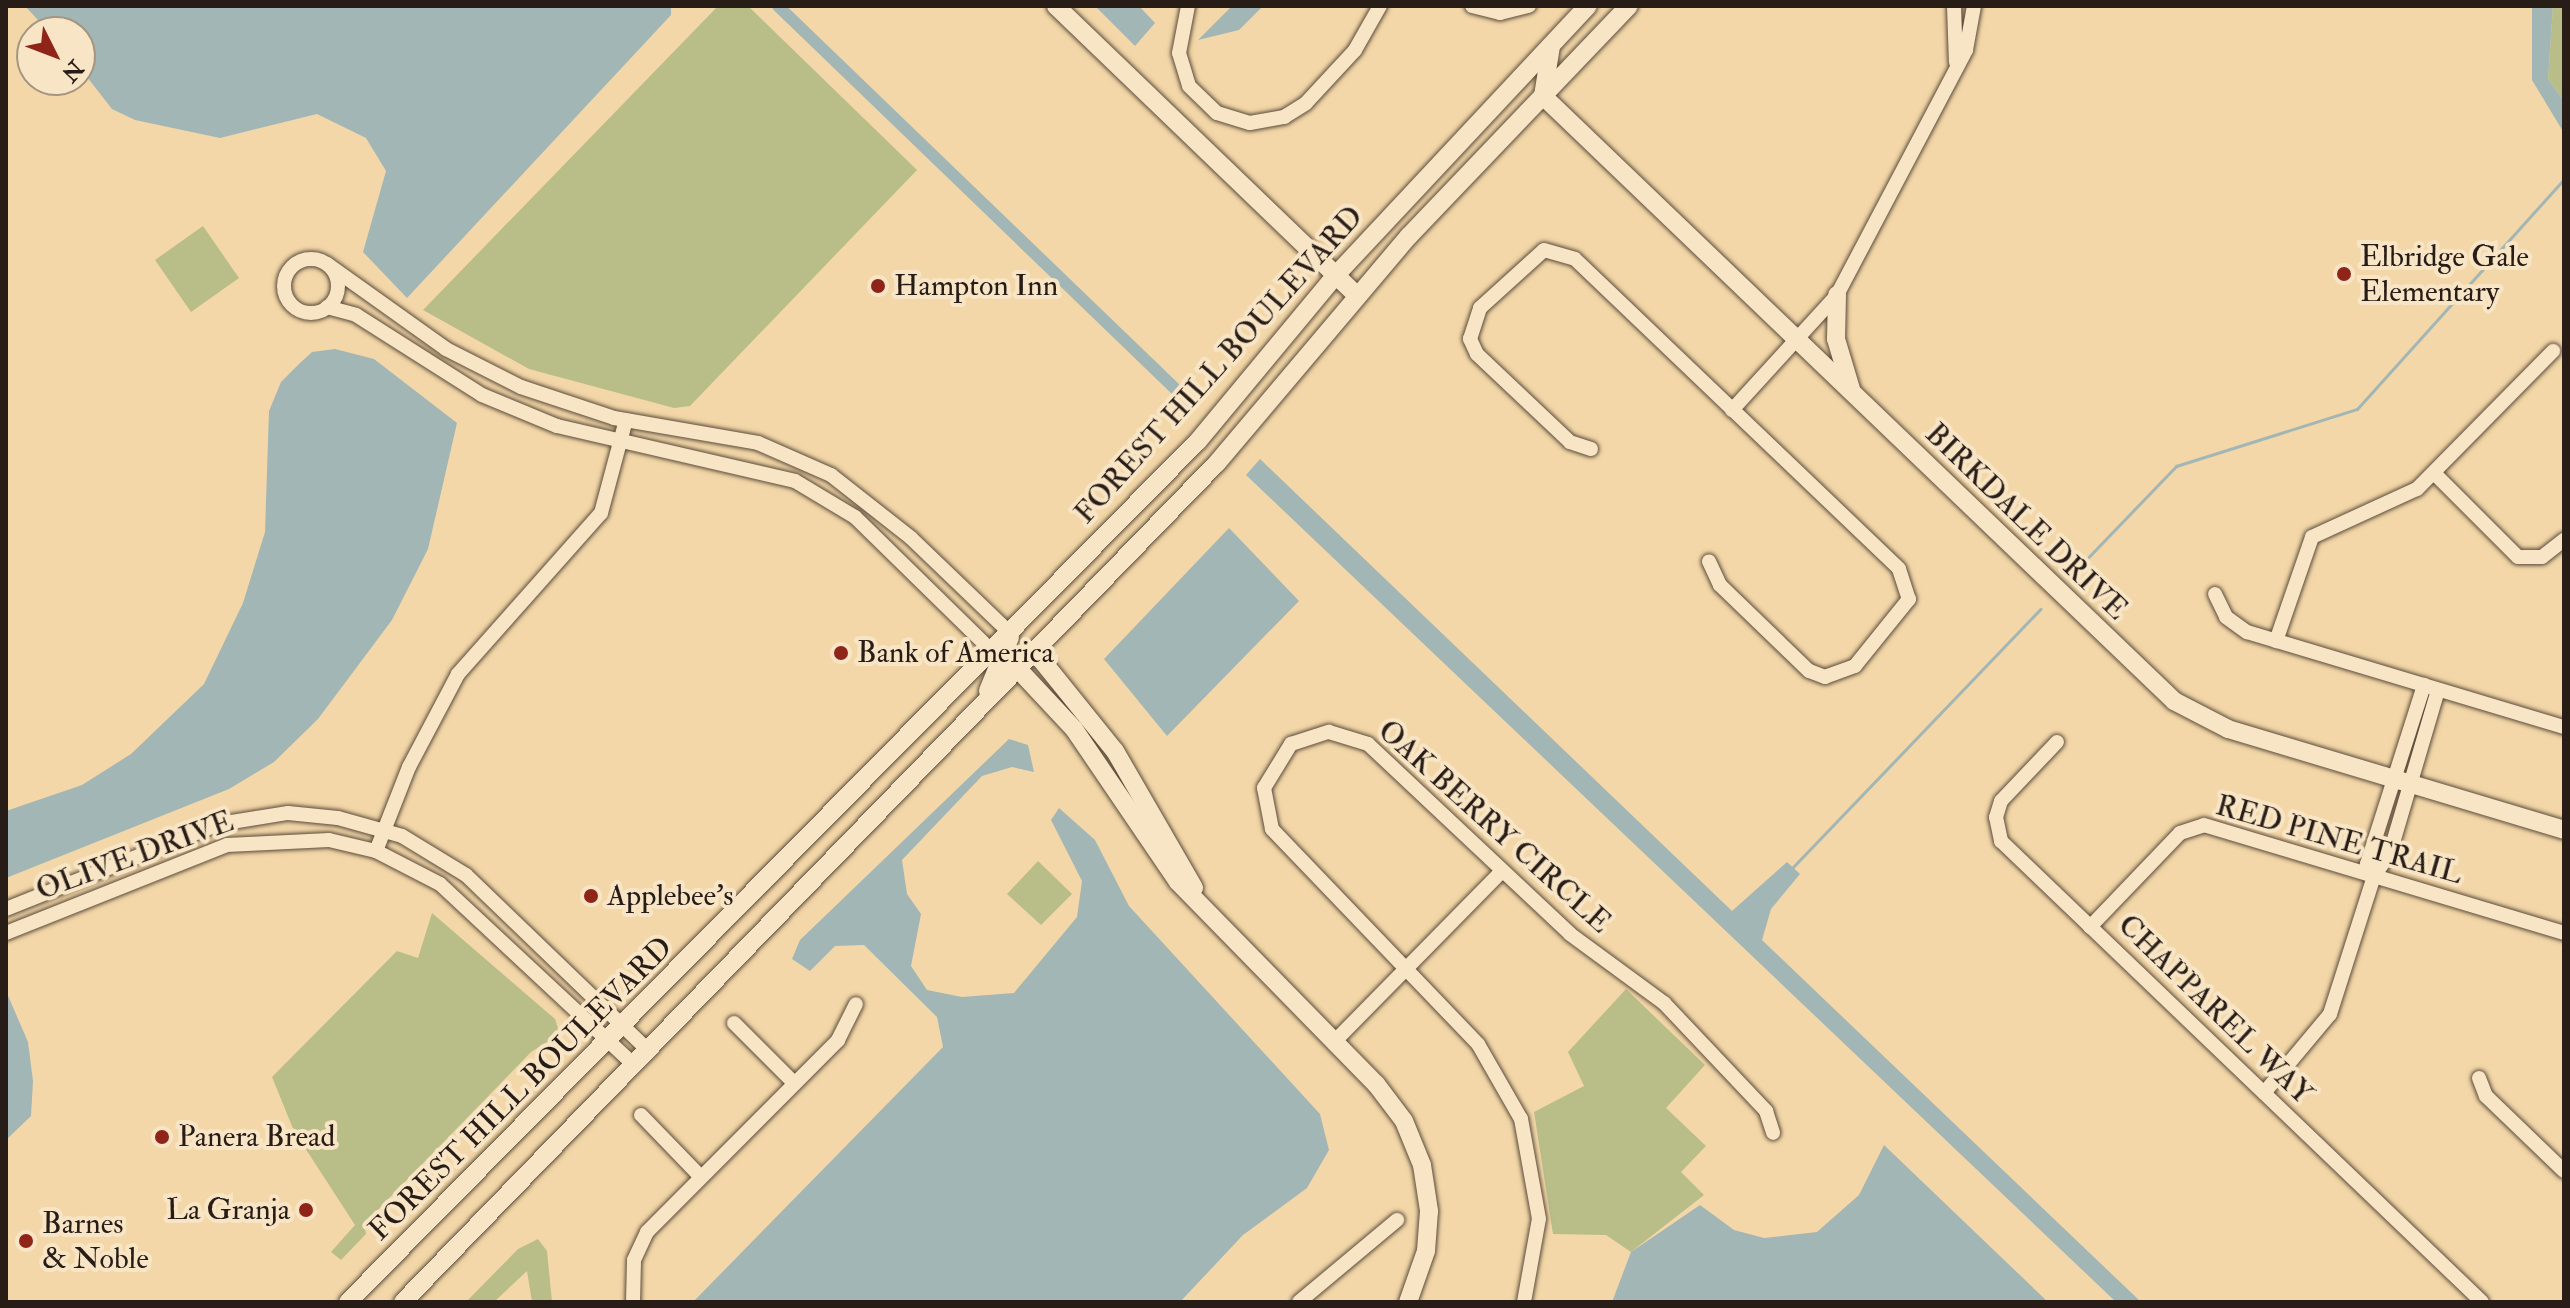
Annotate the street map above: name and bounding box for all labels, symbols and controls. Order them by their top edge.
north arrow [16,16,96,96]
text: N [55,54,89,87]
street label: FOREST HILL BOULEVARD [1067,199,1371,531]
place label: Elbridge Gale Elementary [2360,239,2529,310]
marker: Elbridge Gale Elementary [2335,265,2353,283]
place label: Hampton Inn [894,268,1058,304]
marker: Hampton Inn [869,277,887,295]
street label: BIRKDALE DRIVE [1917,416,2135,628]
place label: Bank of America [857,635,1054,671]
marker: Bank of America [832,644,850,662]
street label: OAK BERRY CIRCLE [1370,713,1618,941]
street label: RED PINE TRAIL [2212,788,2466,892]
street label: OLIVE DRIVE [31,804,239,908]
place label: Applebee's [607,878,734,914]
marker: Applebee's [582,887,600,905]
street label: CHAPPAREL WAY [2110,908,2320,1112]
street label: FOREST HILL BOULEVARD [362,930,680,1248]
place label: Panera Bread [178,1119,335,1155]
marker: Panera Bread [153,1128,171,1146]
place label: La Granja [166,1192,290,1228]
marker: La Granja [297,1201,315,1219]
place label: Barnes & Noble [42,1206,149,1276]
marker: Barnes & Noble [17,1232,35,1250]

